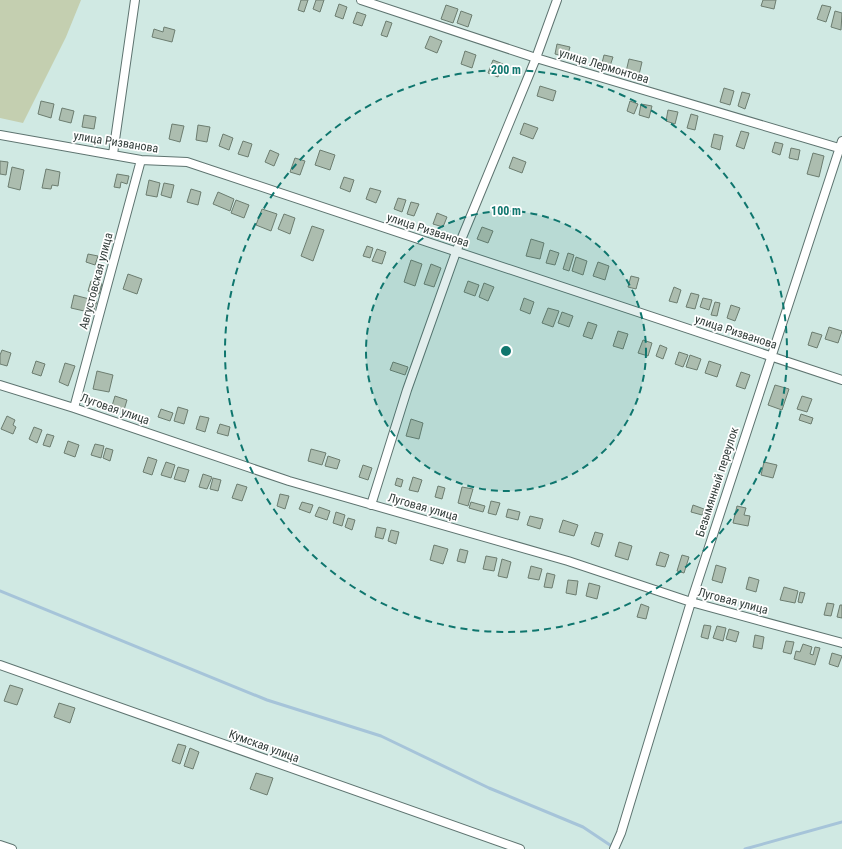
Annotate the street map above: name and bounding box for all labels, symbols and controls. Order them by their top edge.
street label: улица Лермонтова [557,46,651,86]
text: 200 m [491,63,521,77]
street label: улица Ризванова [73,128,160,156]
text: 100 m [491,204,521,218]
street label: улица Ризванова [385,210,471,250]
street label: Августовская улица [76,231,116,331]
street label: улица Ризванова [693,312,779,352]
centre of rings [499,344,513,358]
street label: Луговая улица [79,391,152,427]
street label: Безымянный переулок [693,425,741,539]
street label: Луговая улица [386,490,460,524]
street label: Луговая улица [696,585,770,617]
street label: Кумская улица [227,727,301,765]

